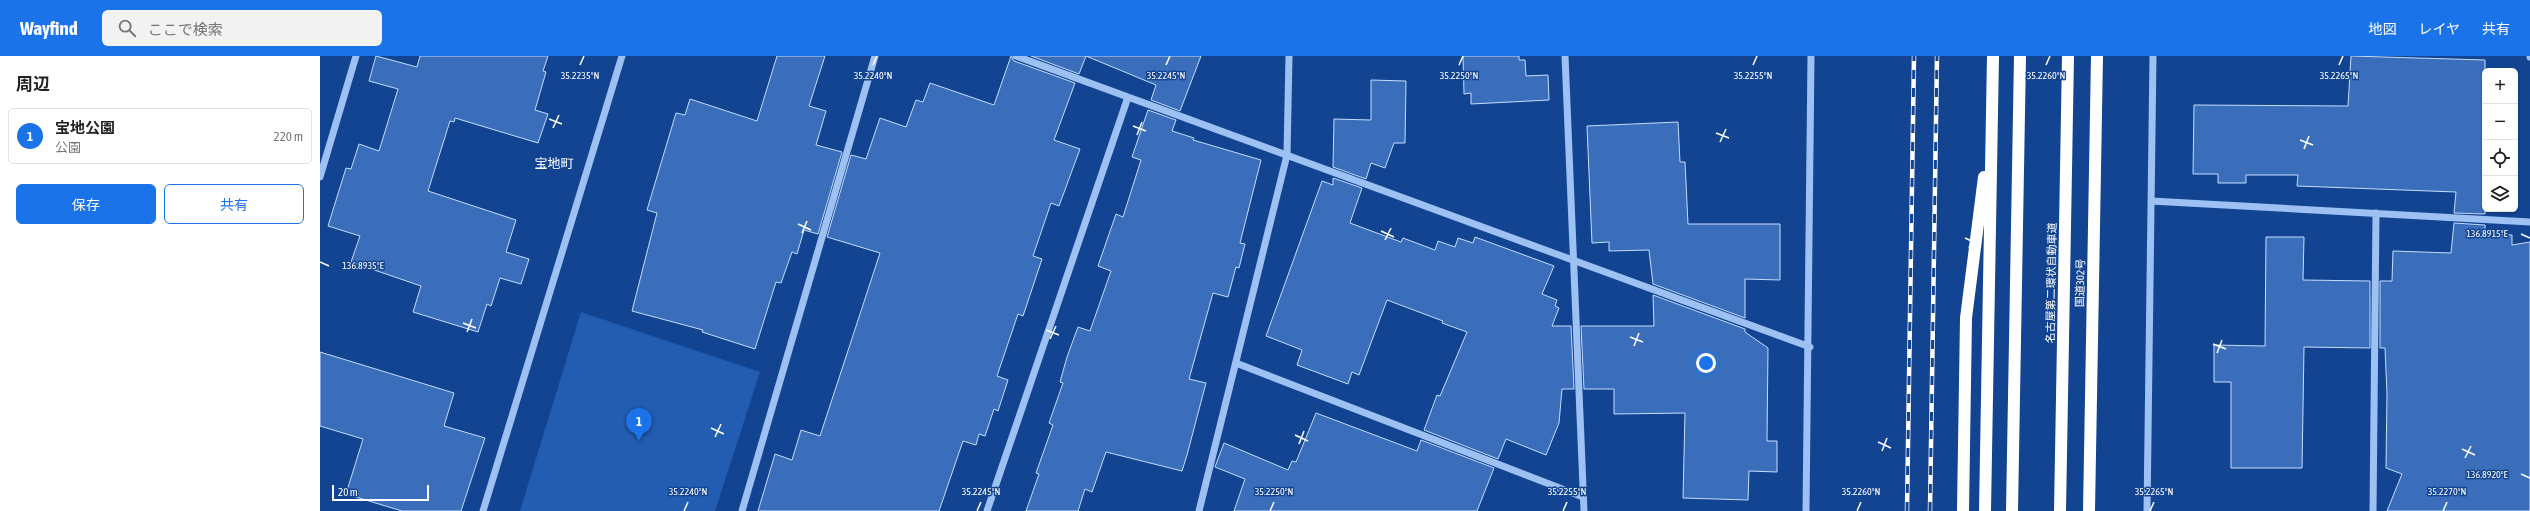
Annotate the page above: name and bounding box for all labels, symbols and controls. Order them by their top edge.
search box [102,10,382,46]
text: Wayfind [20,17,78,39]
icon: search [116,17,138,39]
text: ここで検索 [148,21,223,38]
text: 地図 [2368,21,2396,37]
text: レイヤ [2418,21,2460,37]
text: 共有 [2482,21,2510,37]
map controls [2482,68,2518,212]
button: + [2482,68,2518,104]
text: 35.2235°N [561,70,599,81]
text: 35.2240°N [854,70,892,81]
text: 35.2245°N [1147,70,1185,81]
text: 35.2250°N [1440,70,1478,81]
text: 35.2255°N [1734,70,1772,81]
text: 35.2260°N [2027,70,2065,81]
text: 35.2265°N [2320,70,2358,81]
text: 周辺 [16,74,50,94]
button: − [2482,104,2518,140]
text: 宝地公園 [55,119,115,136]
text: 1 [27,129,33,144]
text: 220 m [274,129,303,144]
text: 公園 [55,140,81,155]
button: locate [2482,140,2518,176]
district label: 宝地町 [534,156,574,171]
button: layers [2482,176,2518,212]
button: 保存 [16,184,156,224]
button: 共有 [164,184,304,224]
street label: 名古屋第二環状自動車道 [2044,222,2058,344]
text: 136.8915°E [2466,228,2509,239]
street label: 国道302号 [2074,259,2086,307]
text: 136.8935°E [342,260,385,271]
your location [1696,353,1716,373]
pin: 1 [626,408,652,441]
text: 136.8920°E [2466,469,2509,480]
scale bar [332,483,429,502]
text: 20 m [338,486,358,498]
text: 35.2240°N [669,486,707,497]
text: 35.2245°N [962,486,1000,497]
text: 35.2250°N [1255,486,1293,497]
text: 35.2255°N [1548,486,1586,497]
text: 35.2260°N [1842,486,1880,497]
text: 35.2265°N [2135,486,2173,497]
text: 35.2270°N [2428,486,2466,497]

